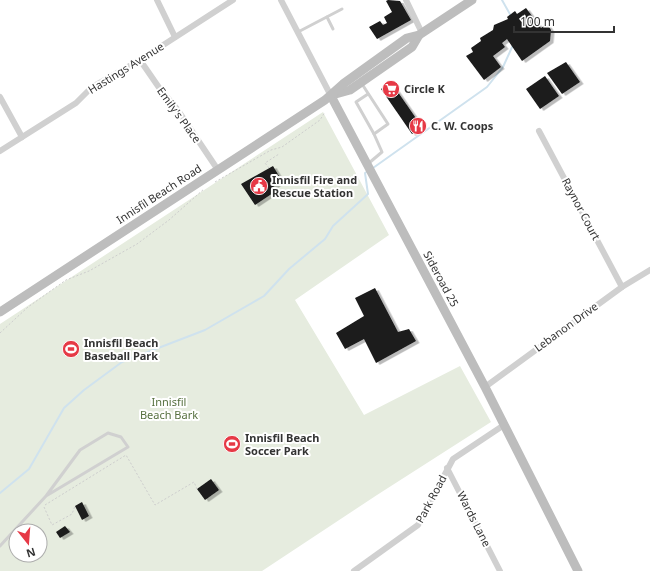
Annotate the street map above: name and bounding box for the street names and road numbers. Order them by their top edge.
street label: Hastings Avenue [85,38,166,97]
street label: Emily's Place [154,84,205,146]
street label: Innisfil Beach Road [113,160,204,227]
street label: Raynor Court [559,175,604,243]
street label: Sideroad 25 [420,248,462,309]
street label: Lebanon Drive [531,298,601,355]
street label: Park Road [412,472,450,525]
street label: Wards Lane [454,488,495,549]

